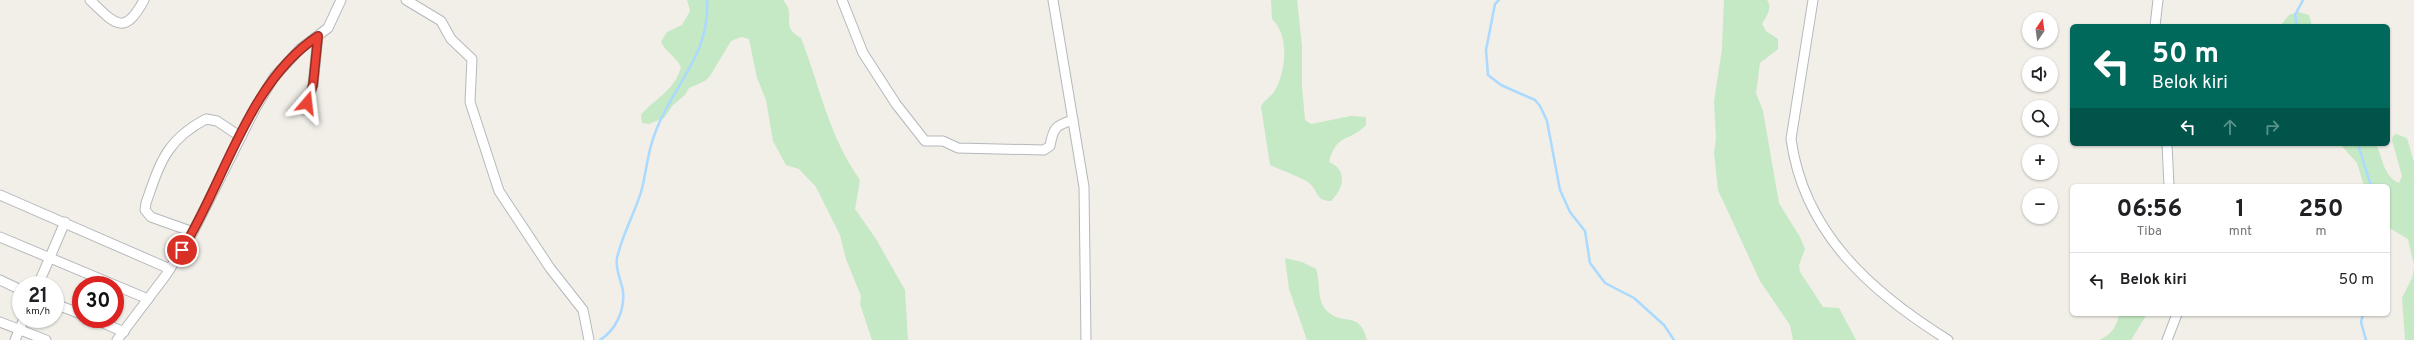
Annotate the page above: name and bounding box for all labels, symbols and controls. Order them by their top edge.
north arrow [2022,12,2058,48]
map controls [2022,12,2058,224]
text: 50 m [2152,37,2219,73]
icon: left [2086,40,2138,92]
button: sound [2022,56,2058,92]
text: Belok kiri [2152,72,2228,95]
position arrow [286,82,328,124]
button: search [2022,100,2058,136]
icon: left [2177,116,2199,138]
icon: ahead [2219,116,2241,138]
icon: right [2261,116,2283,138]
button: + [2022,144,2058,180]
button: − [2022,188,2058,224]
text: 06:56 [2116,195,2182,225]
text: 1 [2236,195,2245,225]
text: 250 [2298,195,2343,225]
text: Tiba [2137,224,2162,240]
text: mnt [2229,224,2252,240]
text: m [2315,224,2326,240]
pin [165,233,199,267]
icon: arrive [171,239,193,261]
icon: left [2086,270,2108,292]
text: Belok kiri [2120,271,2187,290]
text: 50 m [2339,271,2374,290]
speed limit sign: 30 [72,276,124,328]
text: 21 [28,284,48,310]
text: km/h [26,305,50,318]

